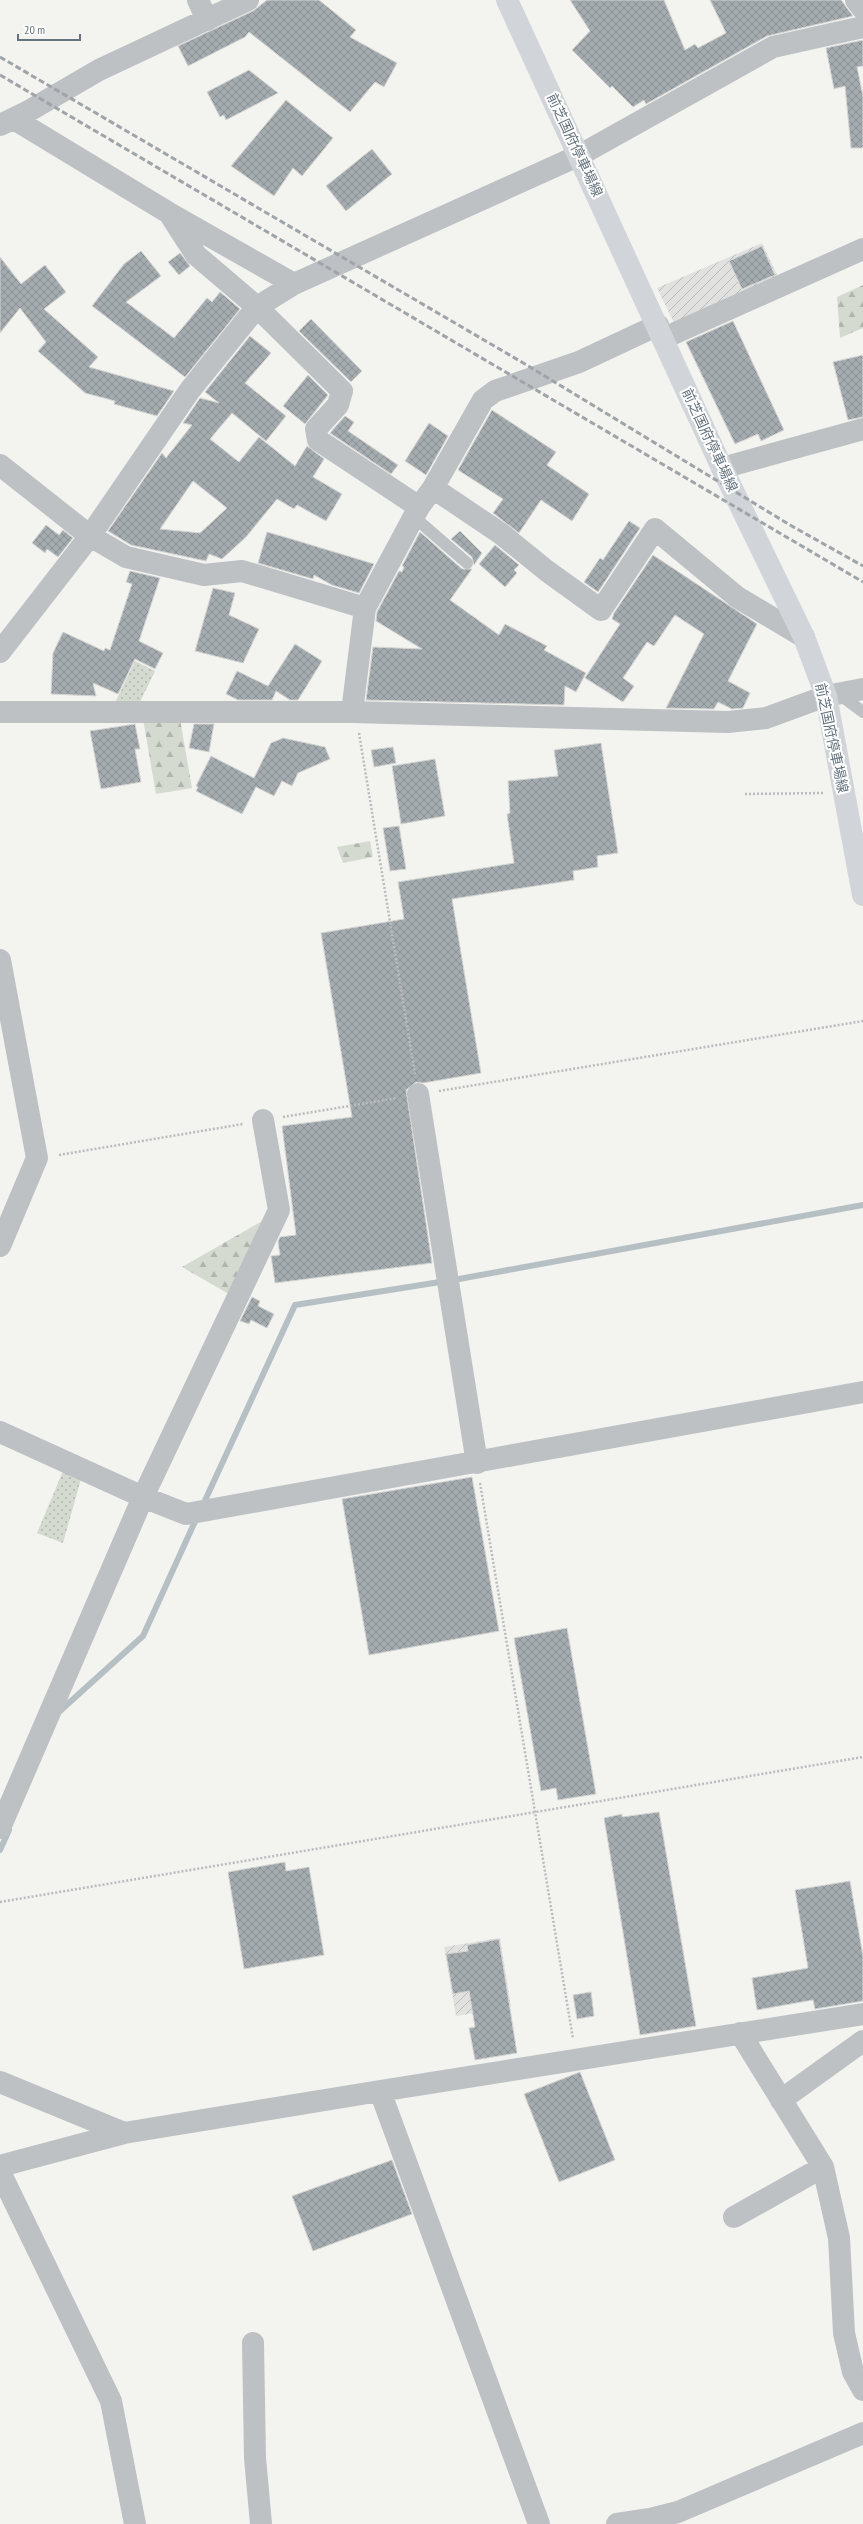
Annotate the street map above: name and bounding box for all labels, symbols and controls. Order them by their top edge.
scale bar [18,16,80,42]
text: 20 m [24,22,45,37]
street label: 前芝国府停車場線 [543,90,607,200]
street label: 前芝国府停車場線 [678,385,742,495]
street label: 前芝国府停車場線 [812,681,852,795]

